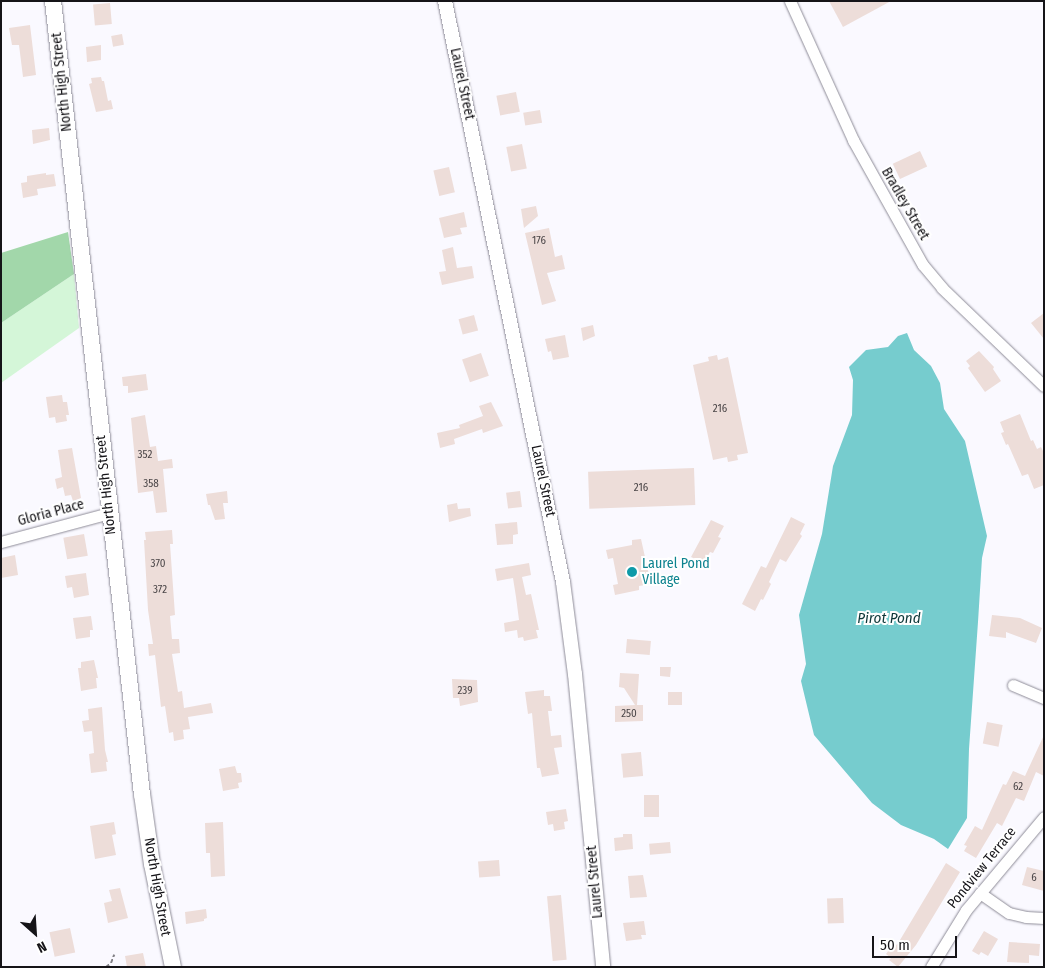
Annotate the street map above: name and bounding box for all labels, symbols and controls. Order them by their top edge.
street label: North High Street [48,32,76,132]
street label: Laurel Street [446,46,478,122]
street label: Bradley Street [877,165,933,243]
house number: 176 [532,234,546,248]
house number: 216 [713,402,727,416]
street label: North High Street [92,435,120,535]
street label: Laurel Street [527,443,559,519]
house number: 352 [138,448,152,462]
house number: 358 [143,477,159,491]
house number: 216 [634,481,648,495]
street label: Gloria Place [16,496,86,530]
place label: Laurel Pond Village [642,556,710,588]
house number: 370 [151,557,165,571]
marker: Laurel Pond Village [626,566,638,578]
house number: 372 [153,583,167,597]
water label: Pirot Pond [857,610,921,628]
house number: 239 [457,684,473,698]
house number: 250 [621,707,637,721]
house number: 62 [1013,780,1023,794]
street label: Pondview Terrace [944,824,1020,912]
street label: North High Street [140,836,174,938]
street label: Laurel Street [583,845,607,919]
house number: 6 [1031,871,1037,885]
north arrow [10,908,60,958]
scale bar [875,926,960,958]
text: 50 m [880,936,910,954]
text: N [34,937,49,956]

